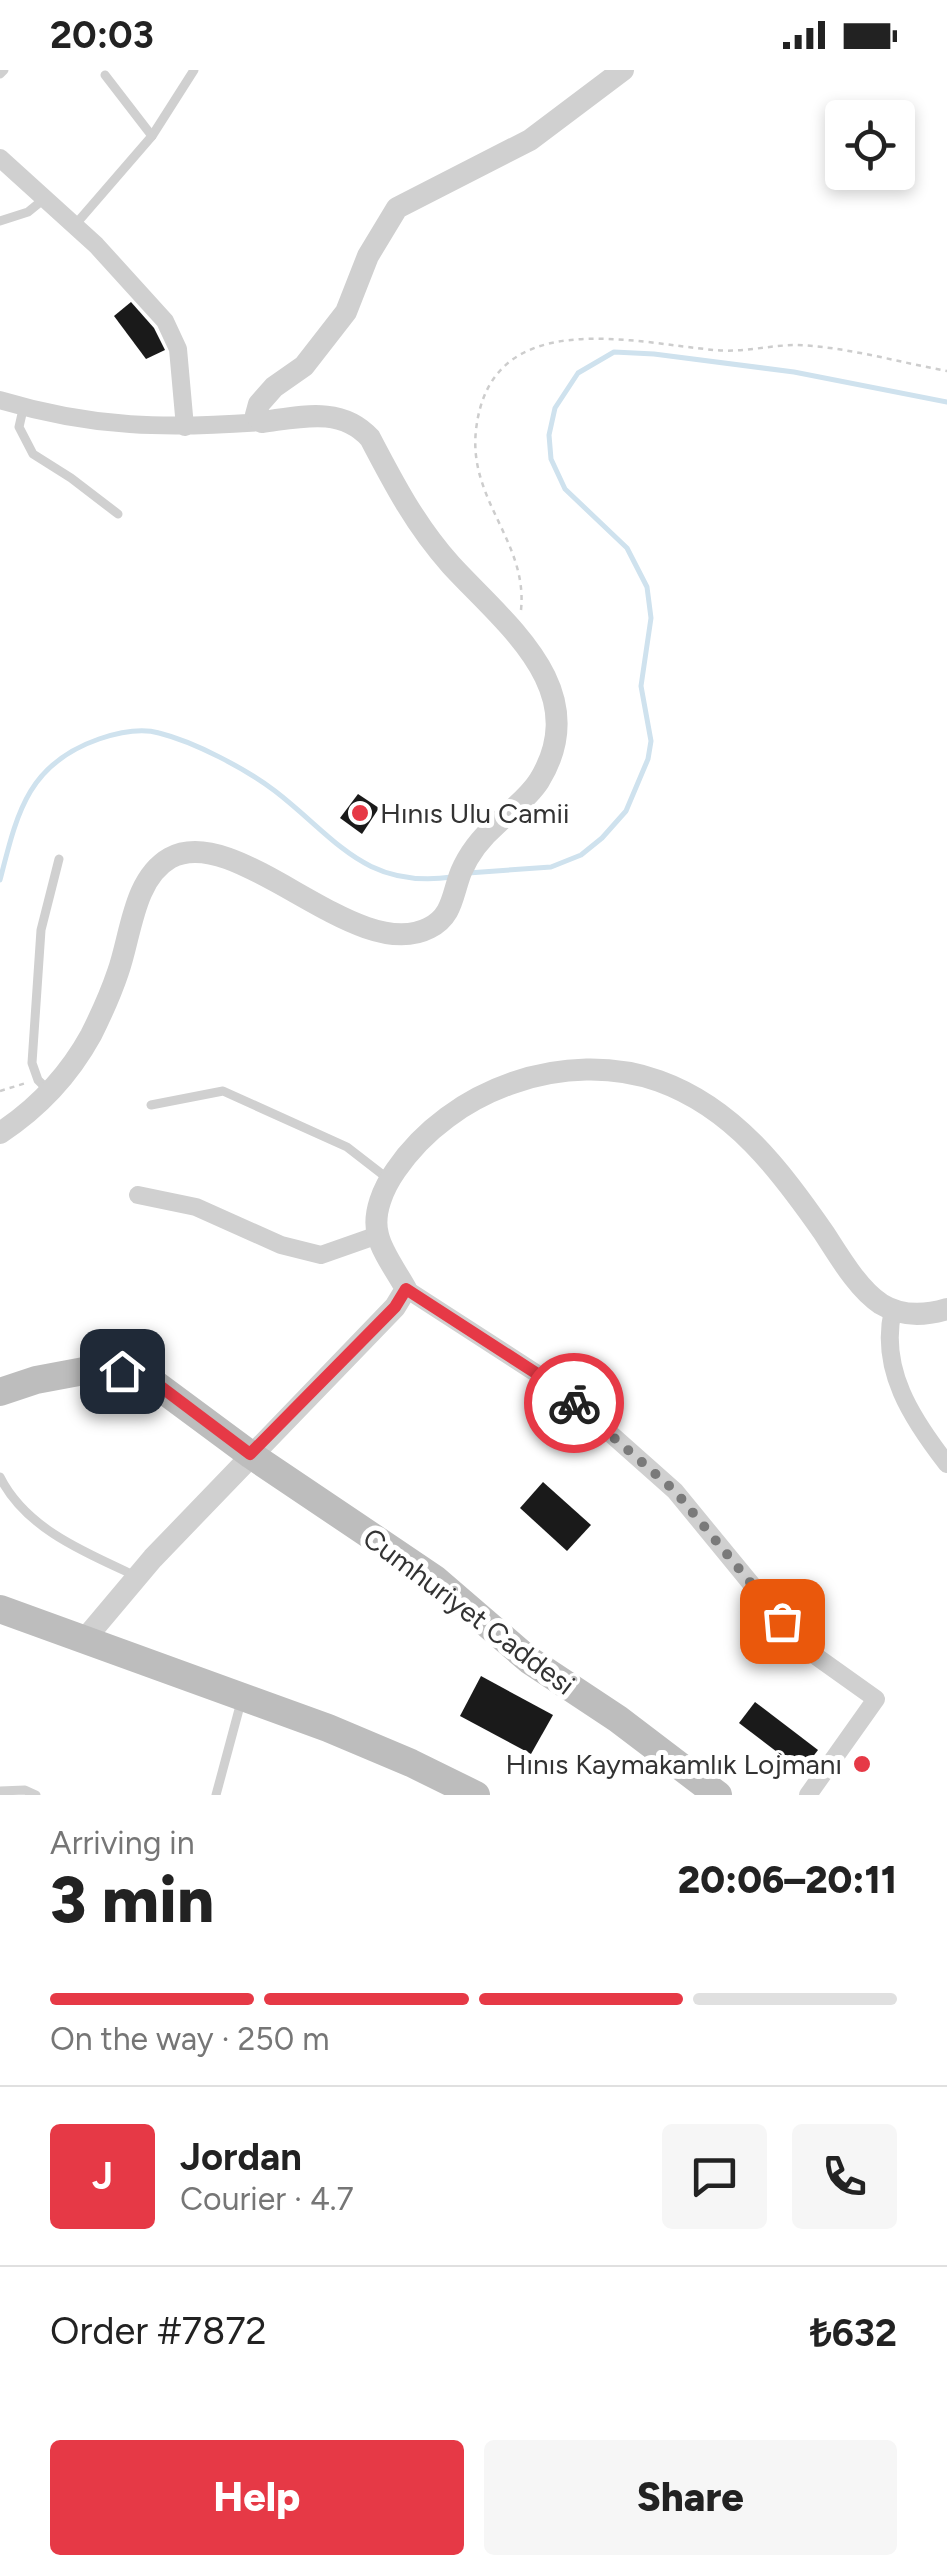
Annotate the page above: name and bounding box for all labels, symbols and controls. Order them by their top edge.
text: 20:03 [50,12,154,58]
map controls [825,100,915,190]
button: locate [825,100,915,190]
place label: Hınıs Ulu Camii [380,796,569,830]
marker: Hınıs Ulu Camii [349,802,371,824]
pin [80,1329,165,1414]
icon: home [95,1344,150,1399]
courier [524,1353,624,1453]
icon: bike [547,1376,602,1431]
street label: Cumhuriyet Caddesi [356,1520,582,1702]
pin [740,1579,825,1664]
icon: bag [755,1594,810,1649]
place label: Hınıs Kaymakamlık Lojmanı [506,1747,842,1781]
marker: Hınıs Kaymakamlık Lojmanı [851,1753,873,1775]
text: Arriving in [50,1824,195,1862]
text: 20:06–20:11 [678,1857,897,1903]
text: 3 min [50,1860,214,1938]
text: On the way · 250 m [50,2020,329,2058]
button: chat [662,2124,767,2229]
button: phone [792,2124,897,2229]
text: Jordan [180,2134,302,2180]
text: J [92,2153,113,2199]
text: Courier · 4.7 [180,2180,354,2218]
text: Order #7872 [50,2308,267,2354]
text: ₺632 [810,2310,897,2356]
button: Help [50,2440,464,2555]
button: Share [484,2440,897,2555]

